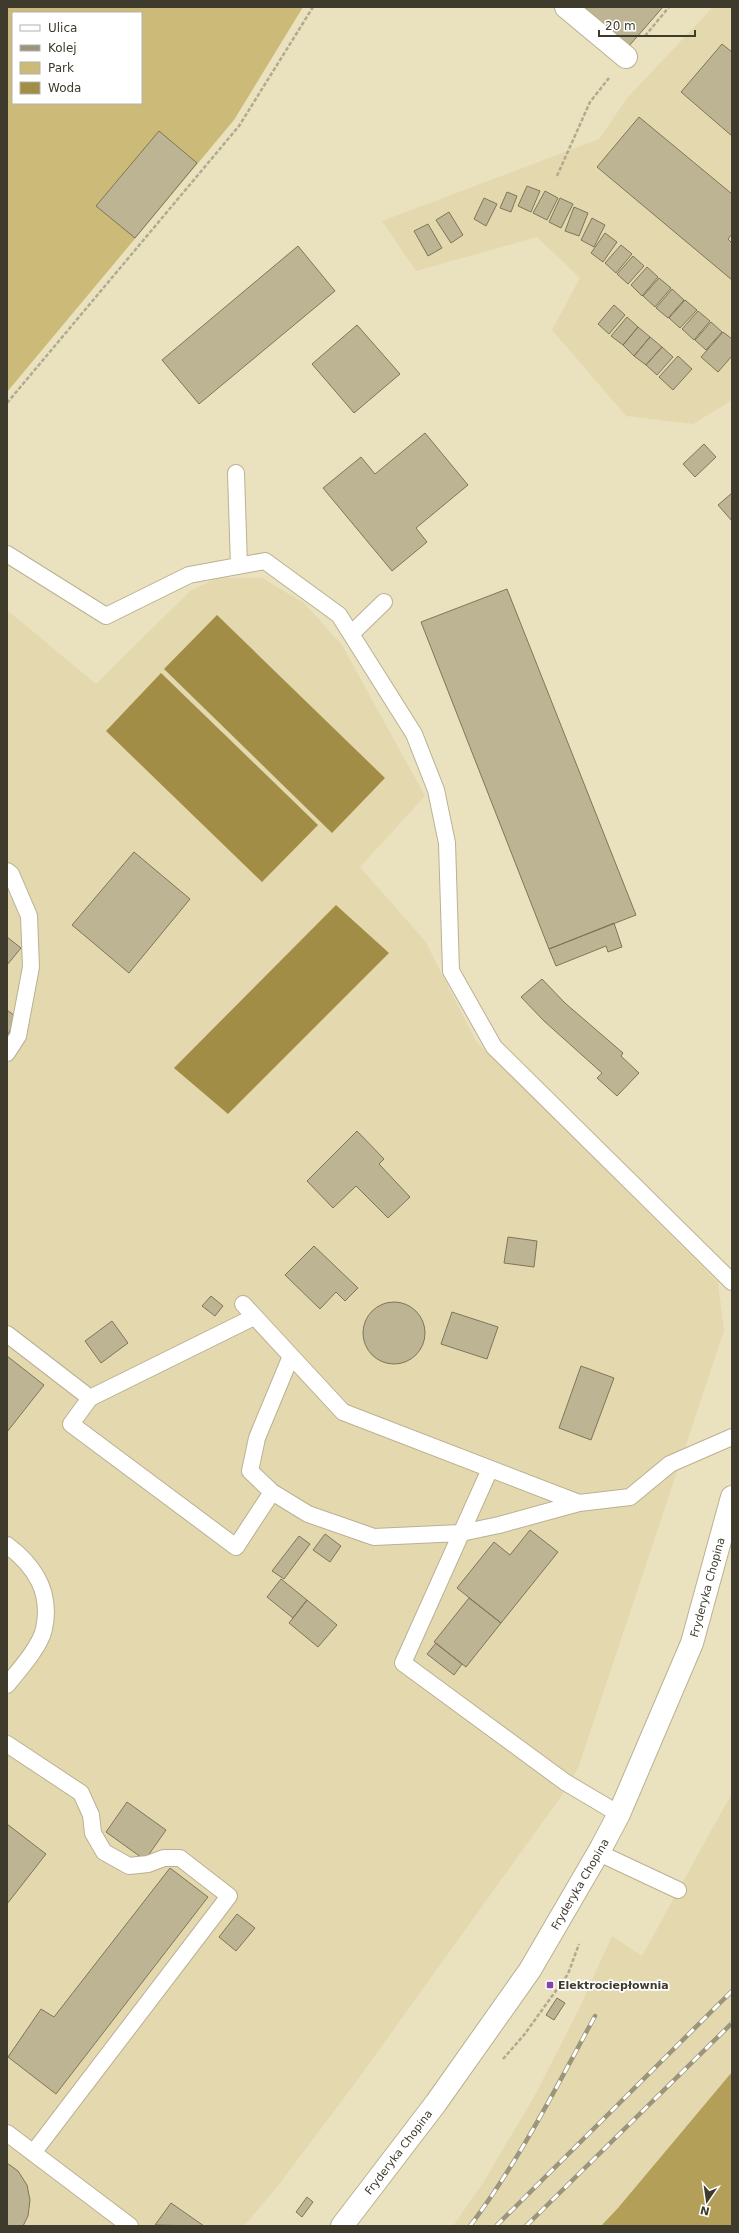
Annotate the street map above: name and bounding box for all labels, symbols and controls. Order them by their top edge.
legend [12,12,142,104]
scale bar [599,12,695,38]
text: 20 m [605,19,636,33]
text: Ulica [48,21,77,35]
text: Kolej [48,41,77,55]
text: Park [48,61,74,75]
text: Woda [48,81,81,95]
street label: Fryderyka Chopina [687,1536,727,1639]
street label: Fryderyka Chopina [548,1836,611,1932]
place label: Elektrociepłownia [558,1979,669,1992]
marker: Elektrociepłownia [545,1980,555,1990]
street label: Fryderyka Chopina [362,2107,435,2197]
north arrow [687,2181,727,2221]
text: N [699,2203,711,2218]

